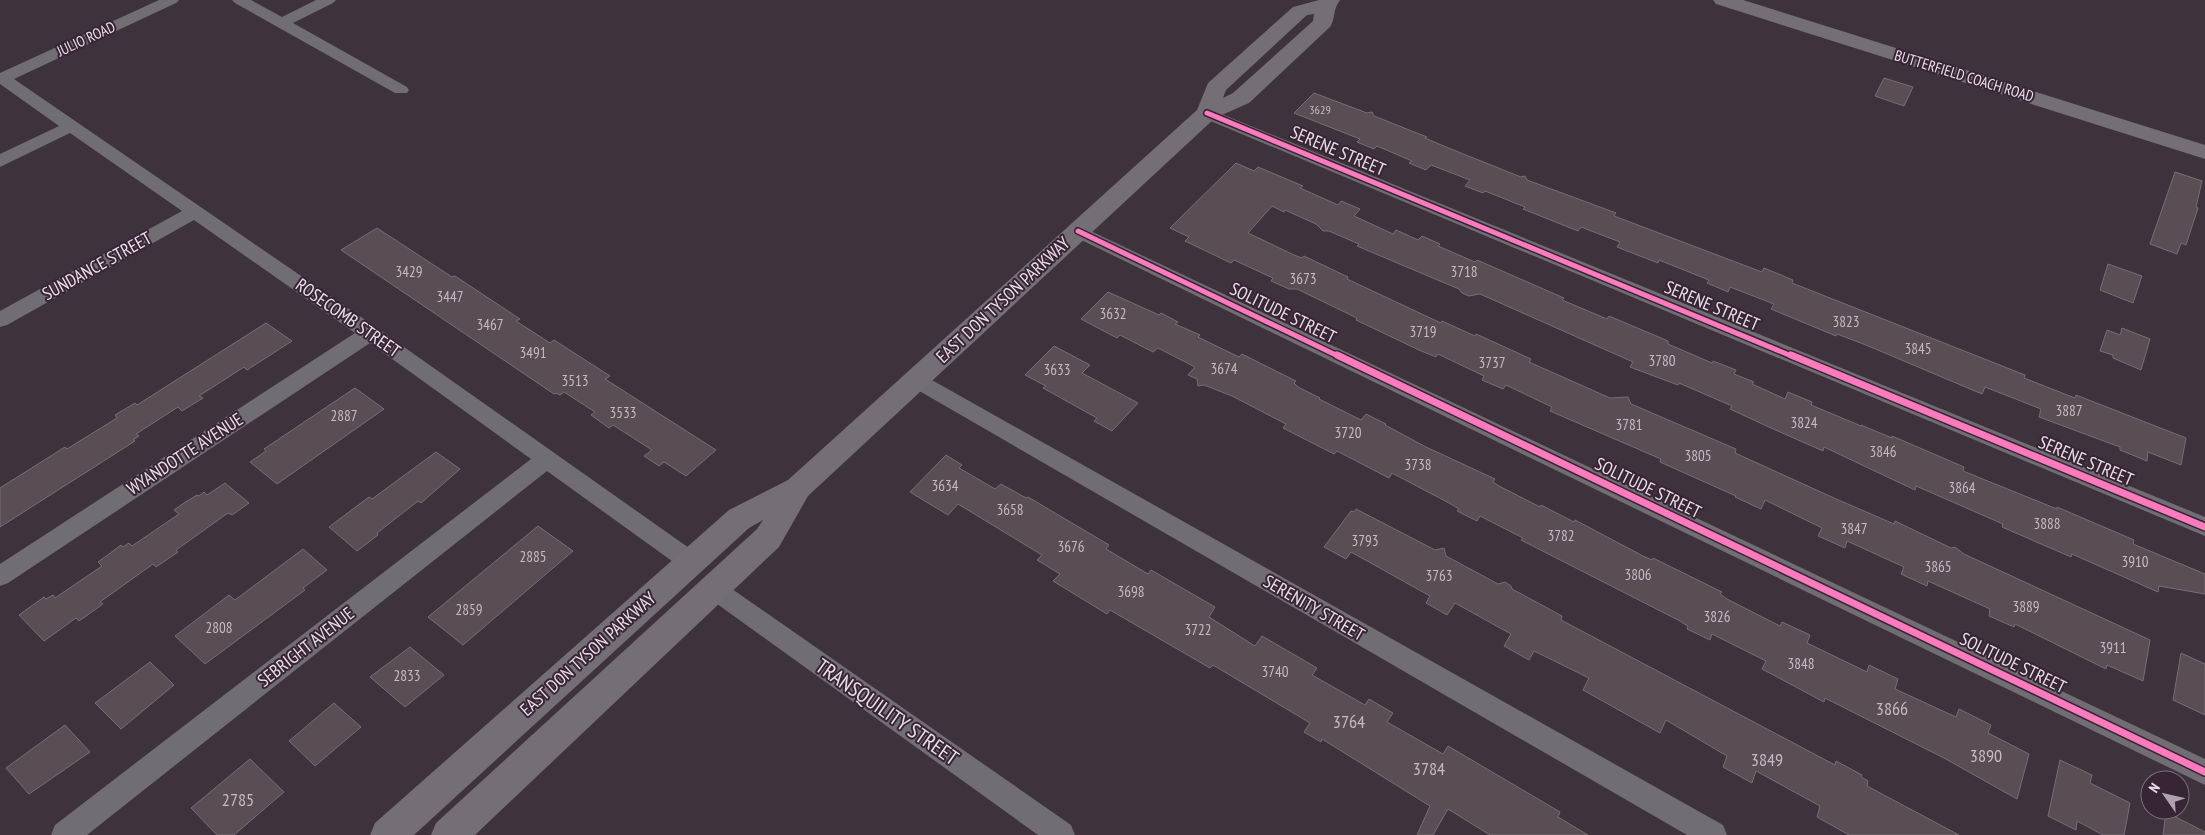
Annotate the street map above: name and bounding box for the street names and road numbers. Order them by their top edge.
street label: JULIO ROAD [53,17,118,61]
street label: BUTTERFIELD COACH ROAD [1892,45,2036,106]
street label: SERENE STREET [1287,120,1389,181]
street label: SUNDANCE STREET [38,226,156,305]
street label: EAST DON TYSON PARKWAY [931,231,1075,368]
street label: ROSECOMB STREET [291,273,405,362]
street label: SERENE STREET [1661,275,1763,336]
street label: SOLITUDE STREET [1226,277,1340,348]
street label: WYANDOTTE AVENUE [122,407,247,500]
street label: SERENE STREET [2035,430,2137,491]
street label: SOLITUDE STREET [1591,452,1705,523]
street label: SERENITY STREET [1260,569,1369,646]
street label: EAST DON TYSON PARKWAY [515,586,661,721]
street label: SEBRIGHT AVENUE [253,602,359,692]
street label: SOLITUDE STREET [1956,627,2070,698]
street label: TRANSQUILITY STREET [810,652,965,771]

